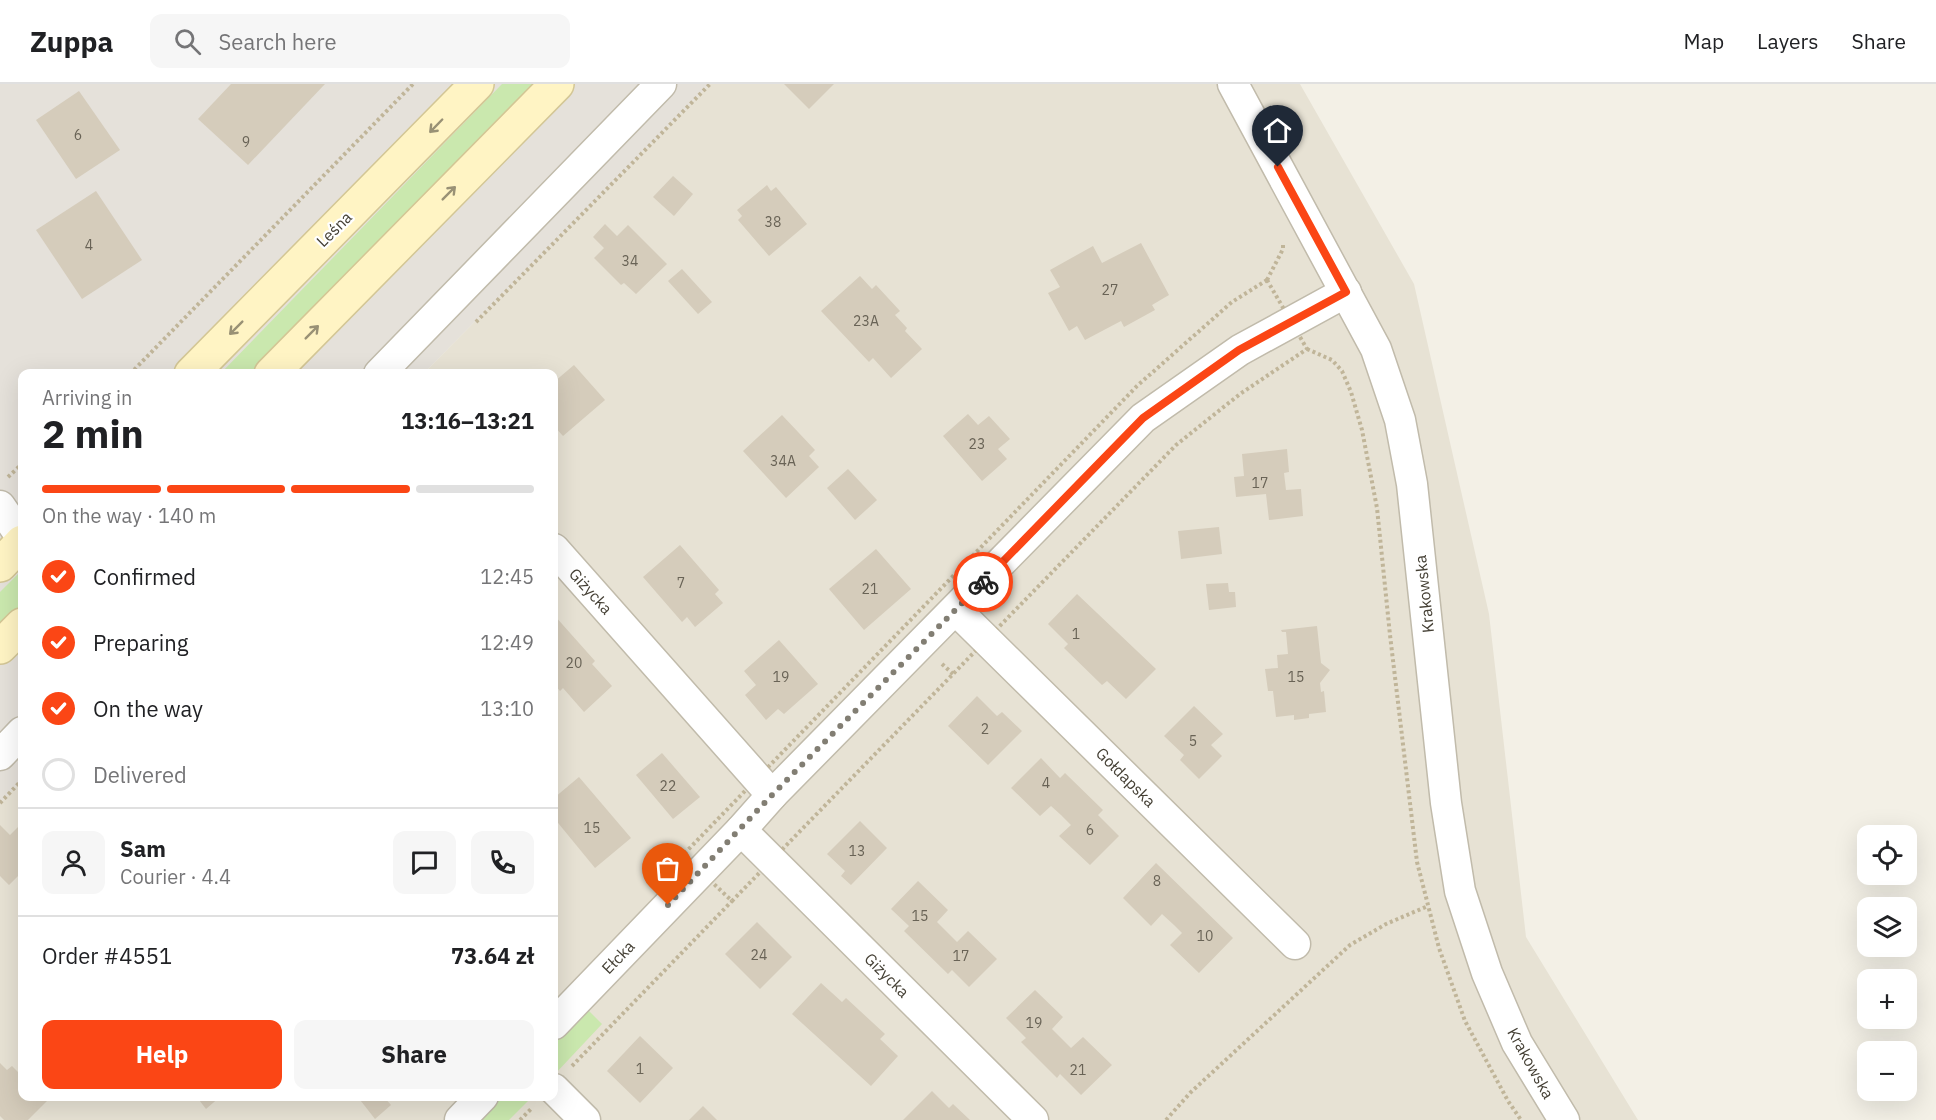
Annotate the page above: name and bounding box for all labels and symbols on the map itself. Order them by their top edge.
pin [1252,105,1303,167]
one-way arrow [428,118,443,133]
house number: 6 [74,126,82,144]
house number: 9 [242,133,250,151]
one-way arrow [442,186,457,201]
street label: Leśna [312,207,356,251]
house number: 38 [765,213,781,231]
house number: 4 [85,236,93,254]
house number: 34 [622,252,638,270]
house number: 27 [1102,281,1118,299]
house number: 23A [853,312,879,330]
one-way arrow [228,321,243,335]
one-way arrow [305,324,320,339]
house number: 23 [969,435,985,453]
house number: 34A [770,452,796,470]
house number: 17 [1252,474,1268,492]
courier [953,552,1013,612]
street label: Krakowska [1410,554,1438,634]
street label: Giżycka [565,564,617,619]
house number: 7 [677,574,685,592]
house number: 21 [862,580,878,598]
house number: 1 [1072,625,1080,643]
house number: 20 [566,654,582,672]
house number: 19 [773,668,789,686]
house number: 15 [1288,668,1304,686]
house number: 2 [981,720,989,738]
house number: 5 [1189,732,1197,750]
street label: Gołdapska [1092,743,1160,811]
house number: 4 [1042,774,1050,792]
house number: 22 [660,777,676,795]
house number: 15 [584,819,600,837]
house number: 6 [1086,821,1094,839]
house number: 13 [849,842,865,860]
pin [642,843,693,905]
house number: 8 [1153,872,1161,890]
house number: 15 [912,907,928,925]
house number: 10 [1197,927,1213,945]
street label: Ełcka [597,936,639,978]
house number: 24 [751,946,767,964]
house number: 17 [953,947,969,965]
street label: Giżycka [860,948,914,1002]
house number: 19 [1026,1014,1042,1032]
street label: Krakowska [1503,1024,1559,1102]
house number: 1 [636,1060,644,1078]
house number: 21 [1070,1061,1086,1079]

